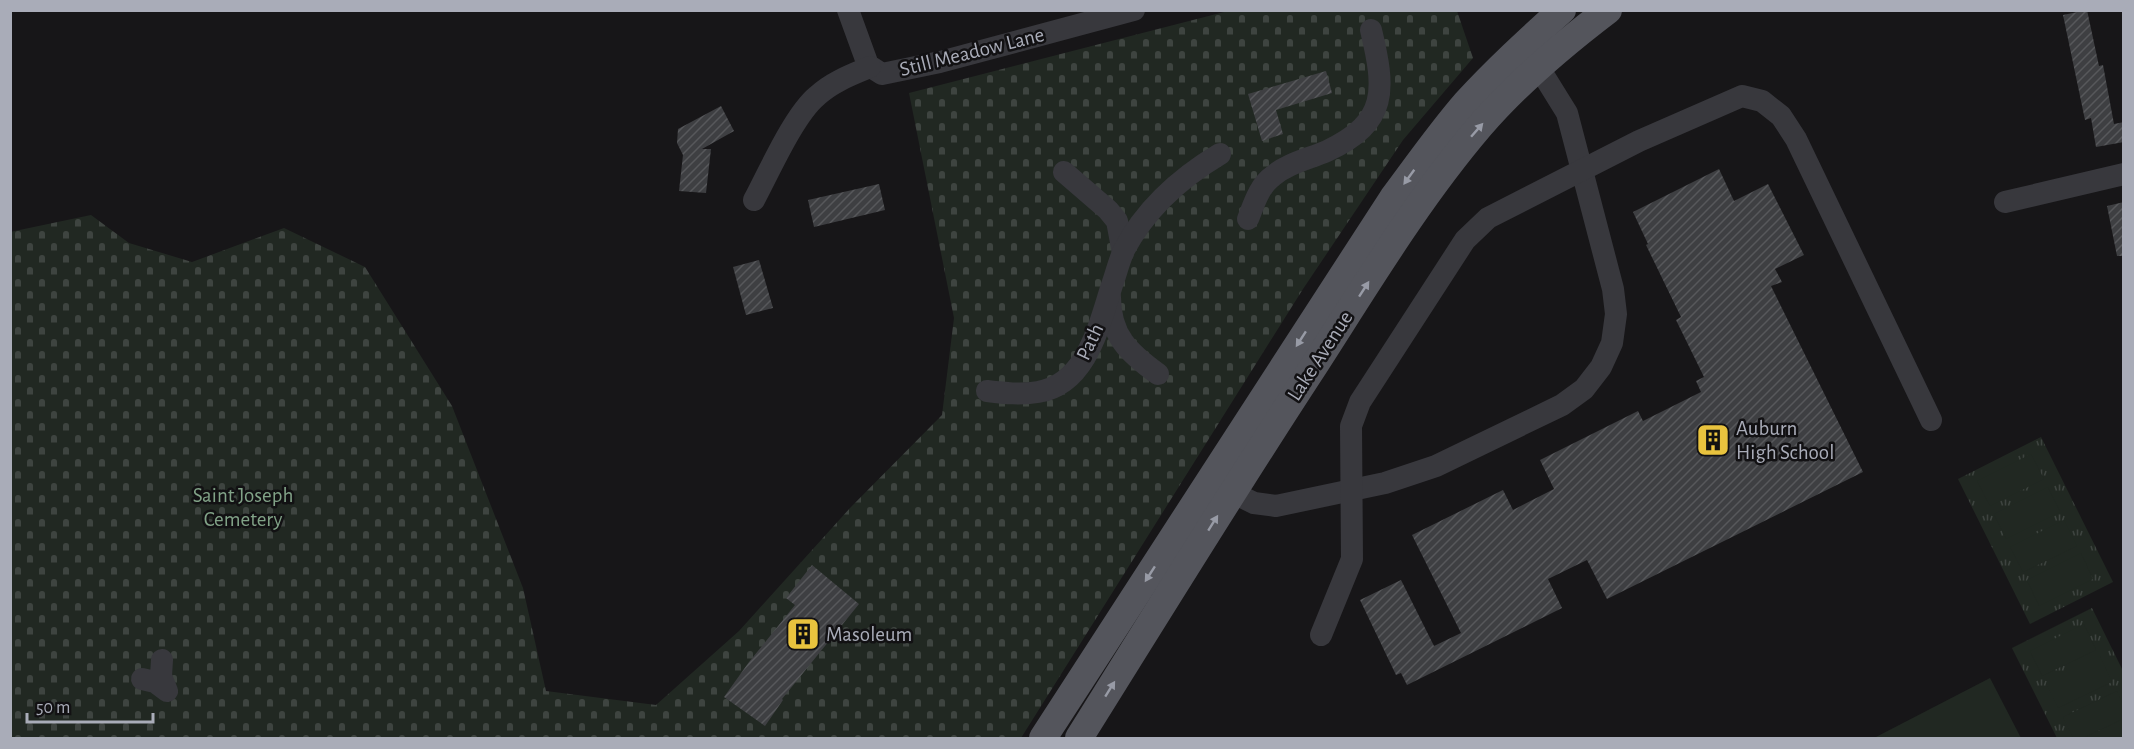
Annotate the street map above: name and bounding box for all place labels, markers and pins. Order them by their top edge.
place label: Auburn High School [1736,418,1834,463]
building icon: Auburn High School [1695,422,1731,458]
building icon: Masoleum [785,616,821,652]
place label: Masoleum [826,624,912,645]

